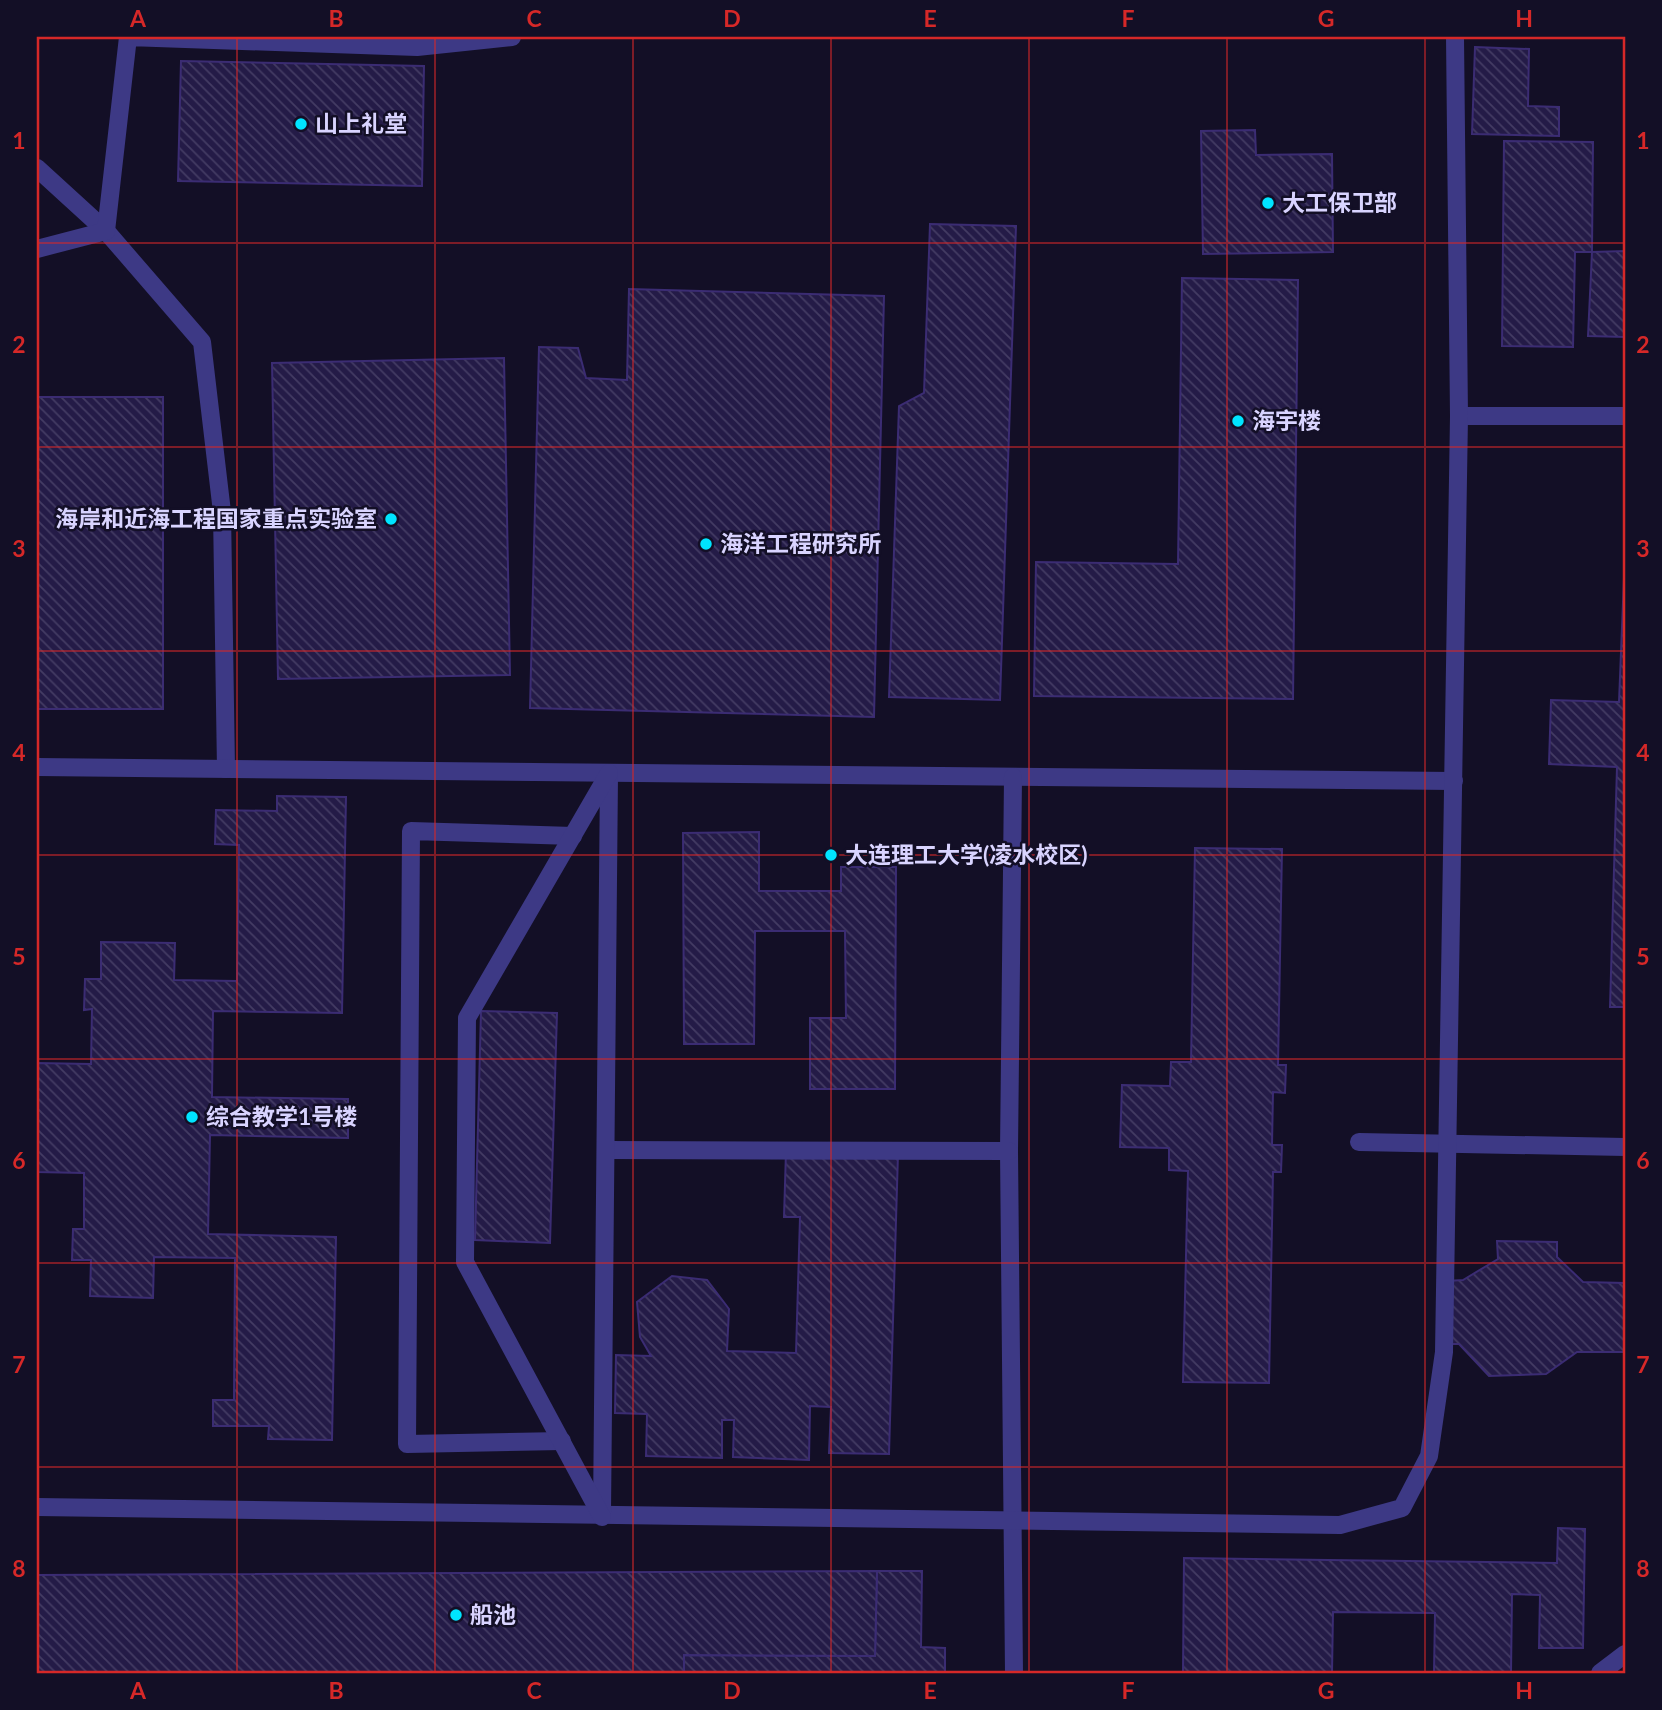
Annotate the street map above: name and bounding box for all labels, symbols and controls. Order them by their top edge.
text: A [129,4,147,32]
text: B [328,4,344,32]
text: C [526,4,542,32]
text: D [723,4,741,32]
text: E [923,4,937,32]
text: F [1121,4,1135,32]
text: G [1318,4,1334,32]
text: H [1515,4,1533,32]
place label: 山上礼堂 [315,109,407,137]
marker: 山上礼堂 [293,116,309,132]
text: 1 [12,126,26,154]
text: 1 [1636,126,1650,154]
place label: 大工保卫部 [1282,188,1397,216]
marker: 大工保卫部 [1260,195,1276,211]
text: 2 [12,330,26,358]
text: 2 [1636,330,1650,358]
place label: 海宇楼 [1252,406,1321,434]
marker: 海宇楼 [1230,413,1246,429]
place label: 海岸和近海工程国家重点实验室 [55,504,377,532]
marker: 海岸和近海工程国家重点实验室 [383,511,399,527]
place label: 海洋工程研究所 [720,529,881,557]
text: 3 [12,534,26,562]
text: 3 [1636,534,1650,562]
marker: 海洋工程研究所 [698,536,714,552]
text: 4 [12,738,26,766]
text: 4 [1636,738,1650,766]
place label: 大连理工大学(凌水校区) [845,840,1088,868]
marker: 大连理工大学(凌水校区) [823,847,839,863]
text: 5 [12,942,26,970]
text: 5 [1636,942,1650,970]
place label: 综合教学1号楼 [206,1102,357,1130]
marker: 综合教学1号楼 [184,1109,200,1125]
text: 6 [12,1146,26,1174]
text: 6 [1636,1146,1650,1174]
text: 7 [12,1350,26,1378]
text: 7 [1636,1350,1650,1378]
text: 8 [12,1554,26,1582]
text: 8 [1636,1554,1650,1582]
place label: 船池 [470,1600,516,1628]
marker: 船池 [448,1607,464,1623]
text: A [129,1676,147,1704]
text: B [328,1676,344,1704]
text: C [526,1676,542,1704]
text: D [723,1676,741,1704]
text: E [923,1676,937,1704]
text: F [1121,1676,1135,1704]
text: G [1318,1676,1334,1704]
text: H [1515,1676,1533,1704]

